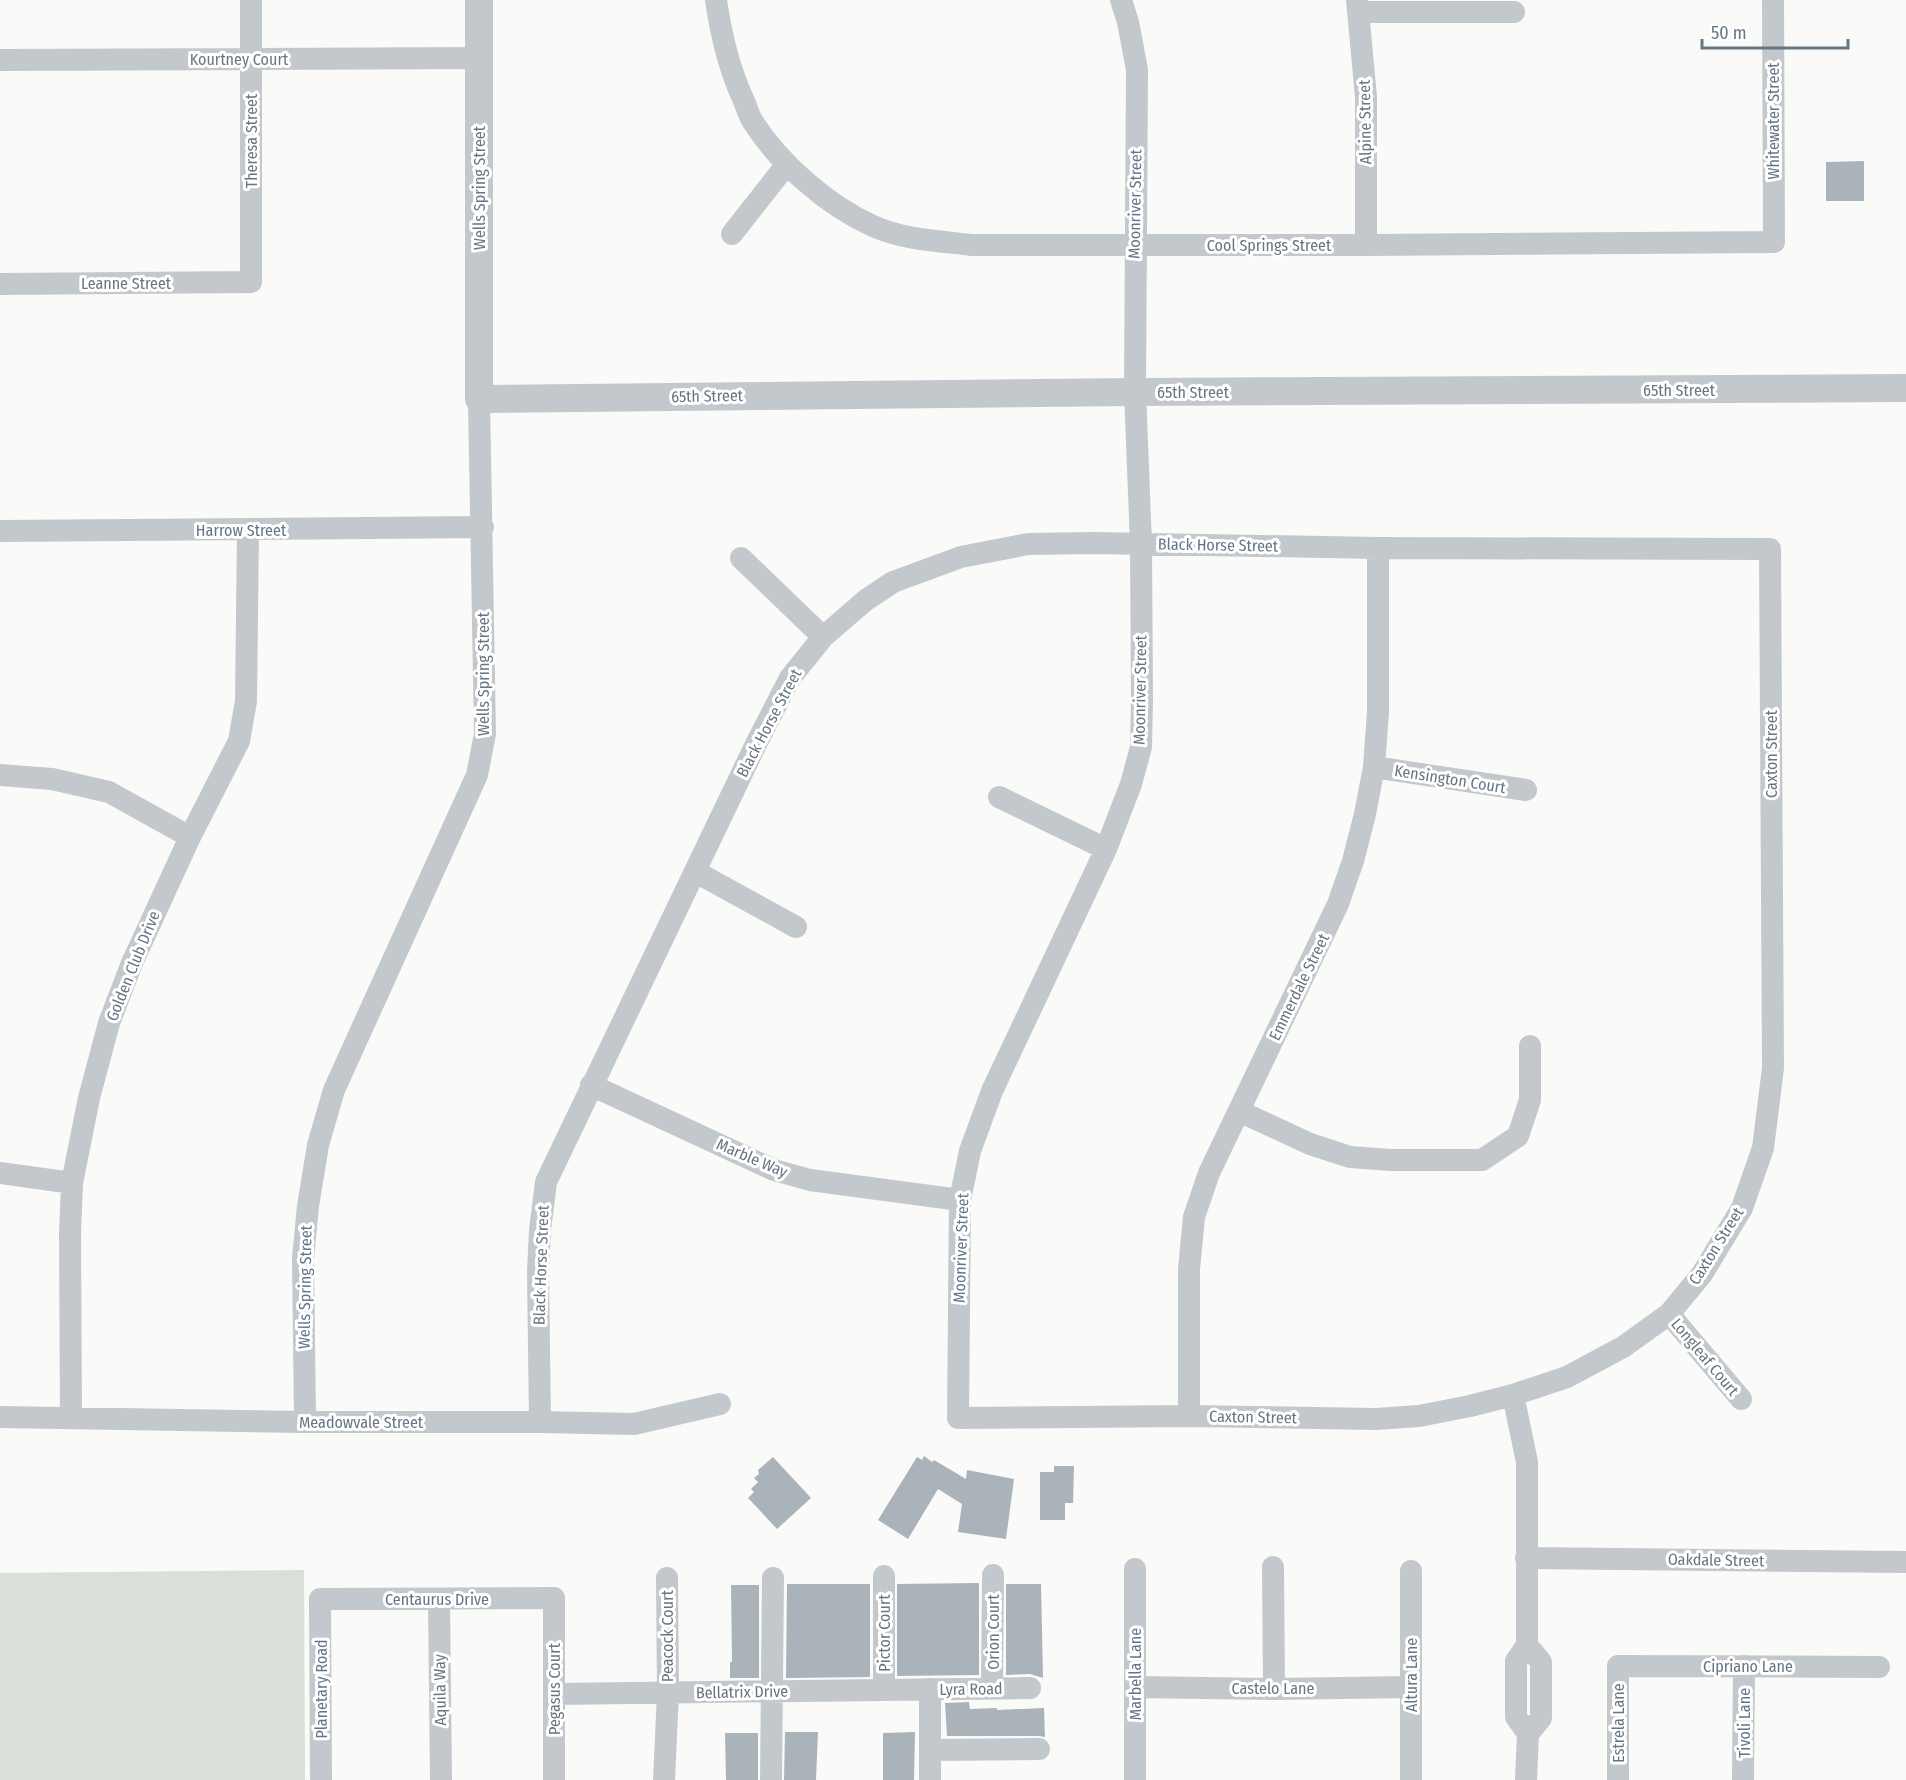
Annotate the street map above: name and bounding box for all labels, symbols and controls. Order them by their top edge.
scale bar [1702,12,1848,50]
text: 50 m [1711,22,1747,44]
street label: Kourtney Court [190,50,289,69]
street label: Whitewater Street [1764,62,1783,180]
street label: Alpine Street [1355,79,1375,164]
street label: Theresa Street [242,93,261,188]
street label: Wells Spring Street [470,125,489,250]
street label: Moonriver Street [1125,148,1145,259]
street label: Cool Springs Street [1207,236,1332,255]
street label: Leanne Street [81,274,172,293]
street label: 65th Street [1643,381,1716,400]
street label: 65th Street [1157,383,1230,402]
street label: 65th Street [671,386,744,406]
street label: Harrow Street [196,521,287,540]
street label: Black Horse Street [1158,534,1279,556]
street label: Wells Spring Street [474,611,493,736]
street label: Moonriver Street [1130,634,1150,745]
street label: Black Horse Street [732,665,806,780]
street label: Caxton Street [1762,709,1781,798]
street label: Kensington Court [1393,761,1508,797]
street label: Golden Club Drive [102,908,164,1024]
street label: Emmerdale Street [1265,930,1333,1043]
street label: Marble Way [714,1135,791,1182]
street label: Moonriver Street [950,1192,972,1303]
street label: Caxton Street [1685,1203,1748,1288]
street label: Black Horse Street [529,1204,553,1325]
street label: Wells Spring Street [294,1224,316,1349]
street label: Longleaf Court [1667,1315,1743,1400]
street label: Caxton Street [1209,1407,1298,1427]
street label: Meadowvale Street [299,1413,424,1432]
street label: Oakdale Street [1668,1550,1765,1570]
street label: Peacock Court [658,1589,677,1682]
street label: Centaurus Drive [385,1590,489,1609]
street label: Orion Court [984,1593,1003,1670]
street label: Pictor Court [875,1594,894,1672]
street label: Marbella Lane [1126,1628,1145,1720]
street label: Altura Lane [1402,1638,1421,1712]
street label: Planetary Road [312,1639,331,1739]
street label: Pegasus Court [545,1642,564,1735]
street label: Aquila Way [430,1653,450,1726]
street label: Cipriano Lane [1703,1657,1793,1676]
street label: Lyra Road [939,1679,1003,1699]
street label: Castelo Lane [1232,1679,1315,1698]
street label: Bellatrix Drive [696,1682,788,1702]
street label: Estrela Lane [1609,1683,1628,1763]
street label: Tivoli Lane [1735,1688,1754,1758]

